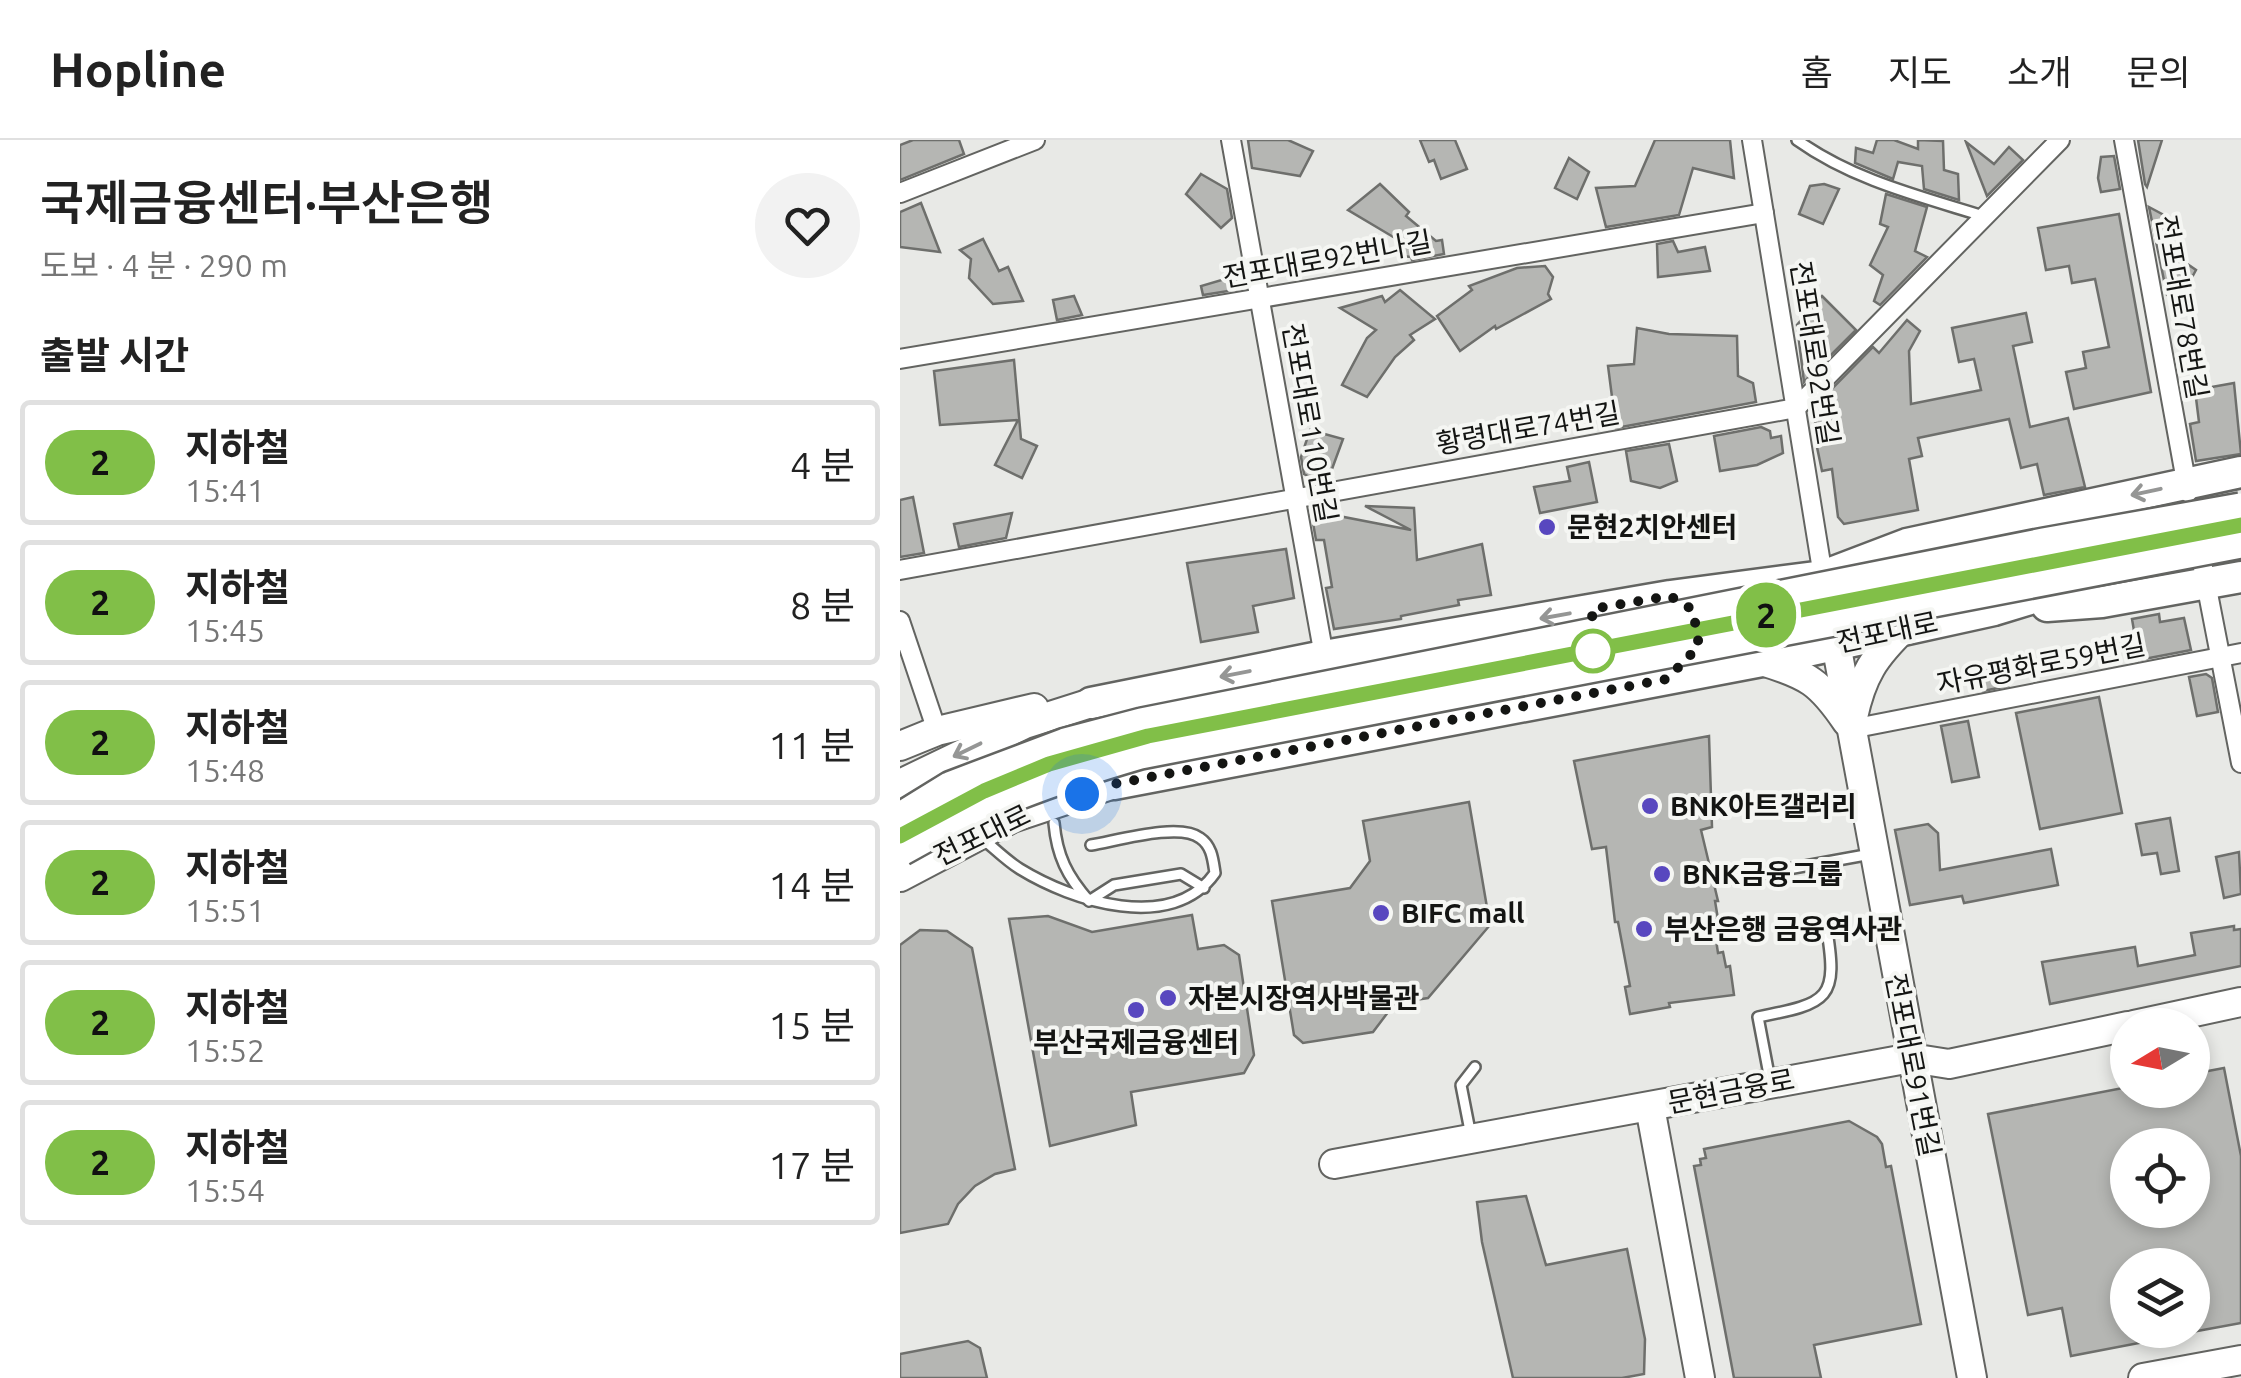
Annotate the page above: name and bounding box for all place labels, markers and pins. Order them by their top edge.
place label: 문현2치안센터 [1567,511,1737,542]
marker: 문현2치안센터 [1536,516,1558,538]
unlabelled marker [1572,630,1614,672]
place label: BNK아트갤러리 [1670,790,1857,821]
marker: BNK아트갤러리 [1639,795,1661,817]
place label: BNK금융그룹 [1682,858,1843,889]
marker: BNK금융그룹 [1651,863,1673,885]
place label: BIFC mall [1401,897,1524,928]
marker: BIFC mall [1370,902,1392,924]
place label: 부산은행 금융역사관 [1664,913,1902,944]
marker: 부산은행 금융역사관 [1633,918,1655,940]
place label: 자본시장역사박물관 [1188,982,1420,1013]
marker: 자본시장역사박물관 [1157,987,1179,1009]
marker: 부산국제금융센터 [1125,999,1147,1021]
place label: 부산국제금융센터 [1033,1026,1239,1057]

